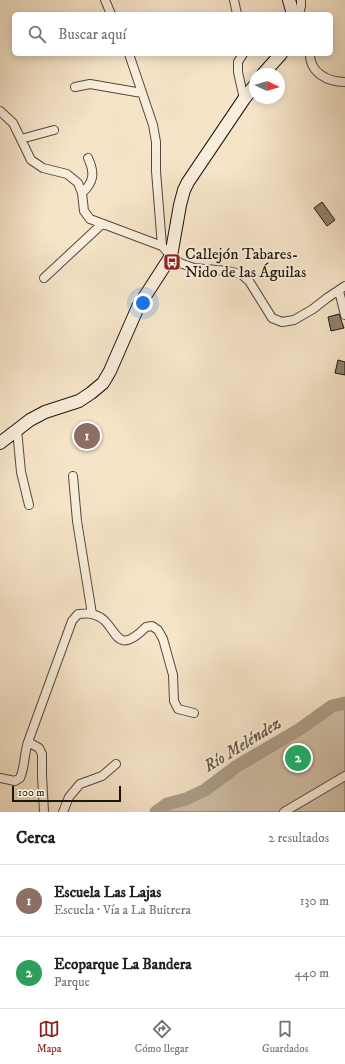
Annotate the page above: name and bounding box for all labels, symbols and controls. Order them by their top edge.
search box [12,12,333,56]
icon: search [26,23,48,45]
text: Buscar aquí [58,25,126,44]
north arrow [249,68,285,104]
place label: Callejón Tabares- Nido de las Águilas [185,244,306,282]
bus stop icon: Callejón Tabares- Nido de las Águilas [162,252,182,272]
your location [133,293,153,313]
pin: 1 [74,421,100,451]
water label: Río Meléndez [199,712,286,778]
pin: 2 [285,743,311,773]
scale bar [12,784,121,803]
text: 100 m [18,786,44,800]
text: Cerca [16,827,55,849]
text: 2 resultados [268,830,329,846]
text: Escuela Las Lajas [54,883,161,902]
text: 1 [27,893,31,909]
text: 130 m [300,893,329,909]
text: Escuela · Vía a La Buitrera [54,902,191,918]
text: Ecoparque La Bandera [54,955,192,974]
text: 2 [26,965,32,981]
text: 440 m [294,965,329,981]
text: Parque [54,974,90,990]
tab: Mapa [37,1018,62,1056]
tab: Cómo llegar [135,1018,189,1056]
tab: Guardados [262,1018,308,1056]

